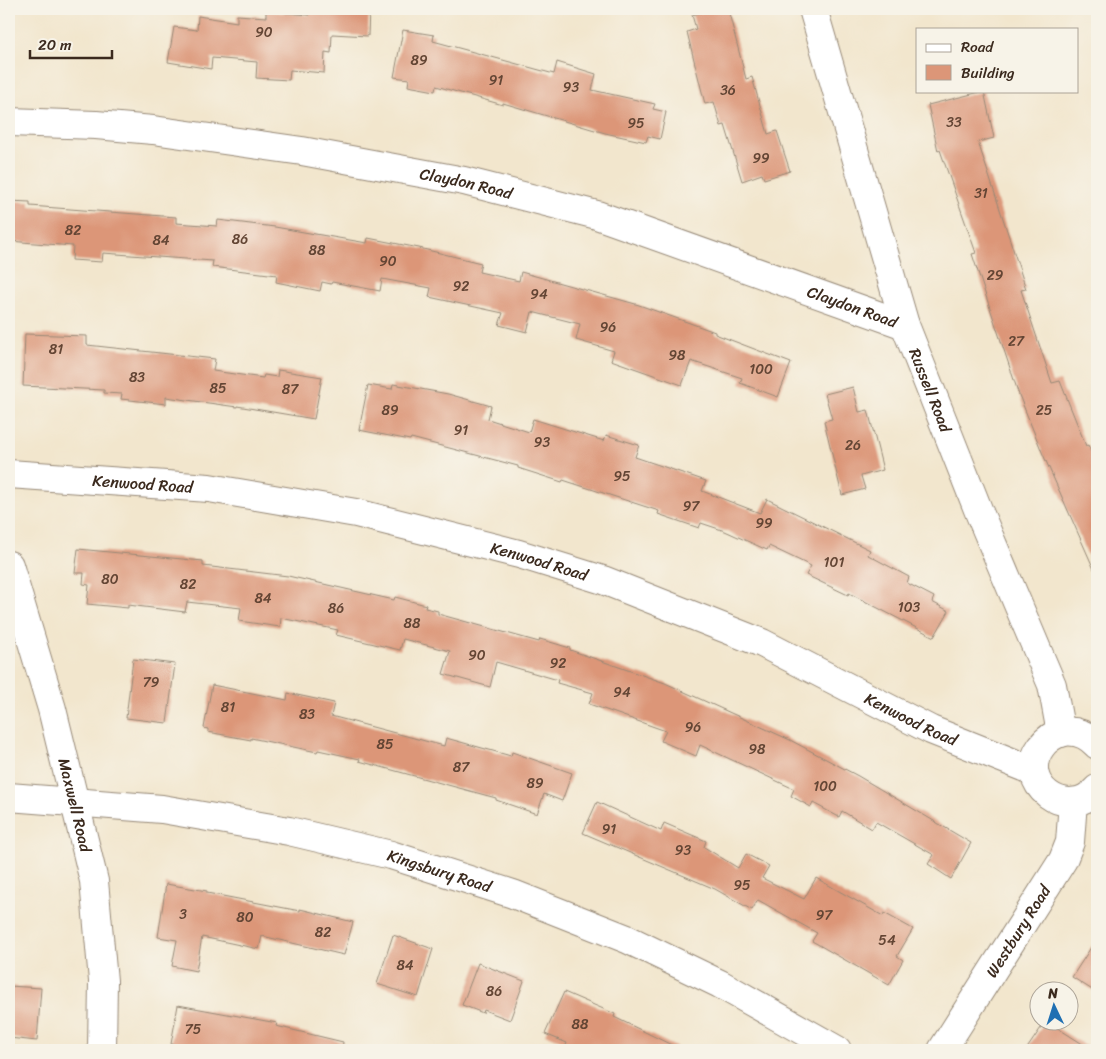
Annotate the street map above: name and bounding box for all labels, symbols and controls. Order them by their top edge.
house number: 90 [255,20,273,45]
scale bar [30,28,112,60]
legend [916,28,1078,92]
text: 20 m [38,32,72,58]
text: Road [961,34,994,60]
house number: 89 [410,48,428,73]
text: Building [961,60,1015,86]
house number: 91 [489,68,503,93]
house number: 93 [563,75,579,100]
house number: 36 [720,78,736,103]
house number: 33 [946,110,962,135]
house number: 95 [627,111,645,136]
house number: 99 [752,146,770,171]
street label: Claydon Road [417,159,517,208]
house number: 31 [974,181,988,206]
house number: 82 [65,218,81,243]
house number: 86 [232,227,248,252]
house number: 84 [152,228,170,253]
house number: 88 [309,238,326,263]
house number: 90 [379,249,397,274]
house number: 29 [987,263,1004,288]
house number: 92 [453,274,469,299]
street label: Claydon Road [803,277,903,336]
house number: 94 [530,282,548,307]
house number: 96 [600,315,616,340]
house number: 27 [1008,329,1025,354]
house number: 81 [49,337,63,362]
house number: 98 [668,343,686,368]
street label: Russell Road [901,343,961,438]
house number: 100 [749,357,773,382]
house number: 83 [129,365,145,390]
house number: 85 [210,376,227,401]
house number: 87 [282,377,299,402]
house number: 89 [381,398,399,423]
house number: 25 [1036,398,1053,423]
house number: 91 [454,418,468,443]
house number: 93 [534,430,550,455]
house number: 26 [845,433,861,458]
house number: 95 [613,464,631,489]
street label: Kenwood Road [91,465,195,501]
house number: 97 [683,494,700,519]
house number: 99 [755,511,773,536]
street label: Kenwood Road [487,533,593,590]
house number: 101 [824,550,844,575]
house number: 80 [101,567,119,592]
house number: 82 [180,572,196,597]
house number: 84 [254,586,272,611]
house number: 103 [898,595,921,620]
house number: 86 [328,596,344,621]
house number: 88 [404,611,421,636]
house number: 90 [468,643,486,668]
house number: 92 [550,651,566,676]
house number: 79 [143,670,160,695]
house number: 94 [613,680,631,705]
street label: Kenwood Road [859,684,963,754]
house number: 81 [221,695,235,720]
house number: 83 [299,702,315,727]
house number: 96 [685,715,701,740]
house number: 85 [377,732,394,757]
house number: 98 [748,737,766,762]
street label: Maxwell Road [50,755,101,856]
house number: 87 [453,755,470,780]
house number: 89 [526,771,544,796]
house number: 100 [813,774,837,799]
house number: 91 [602,817,616,842]
house number: 93 [675,838,691,863]
street label: Kingsbury Road [384,840,497,901]
house number: 95 [733,873,751,898]
street label: Westbury Road [977,878,1059,983]
house number: 3 [179,902,187,927]
house number: 97 [816,903,833,928]
house number: 80 [236,905,254,930]
house number: 82 [315,920,331,945]
house number: 54 [878,928,896,953]
house number: 84 [396,953,414,978]
house number: 86 [486,979,502,1004]
text: N [1046,981,1059,1006]
north arrow [1028,982,1078,1032]
house number: 88 [572,1012,589,1037]
house number: 75 [185,1017,202,1042]

